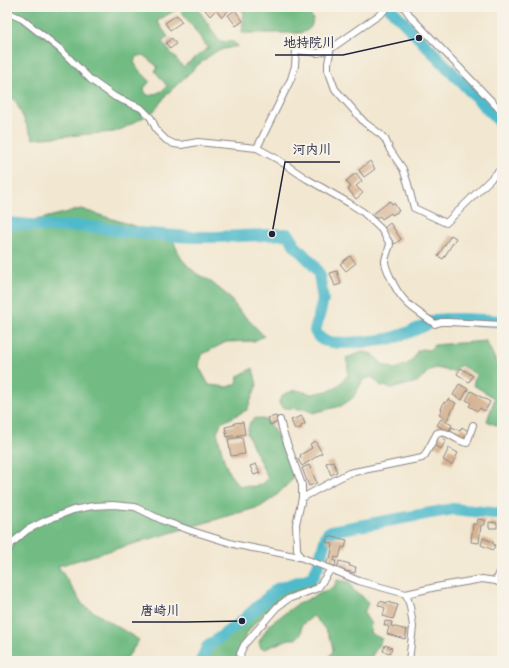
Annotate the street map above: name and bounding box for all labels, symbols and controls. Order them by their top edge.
callout: 地持院川 [275,30,343,55]
text: 地持院川 [283,35,335,51]
callout: 河内川 [285,137,340,162]
text: 河内川 [292,142,332,158]
callout: 唐崎川 [132,597,187,622]
text: 唐崎川 [140,603,180,619]

